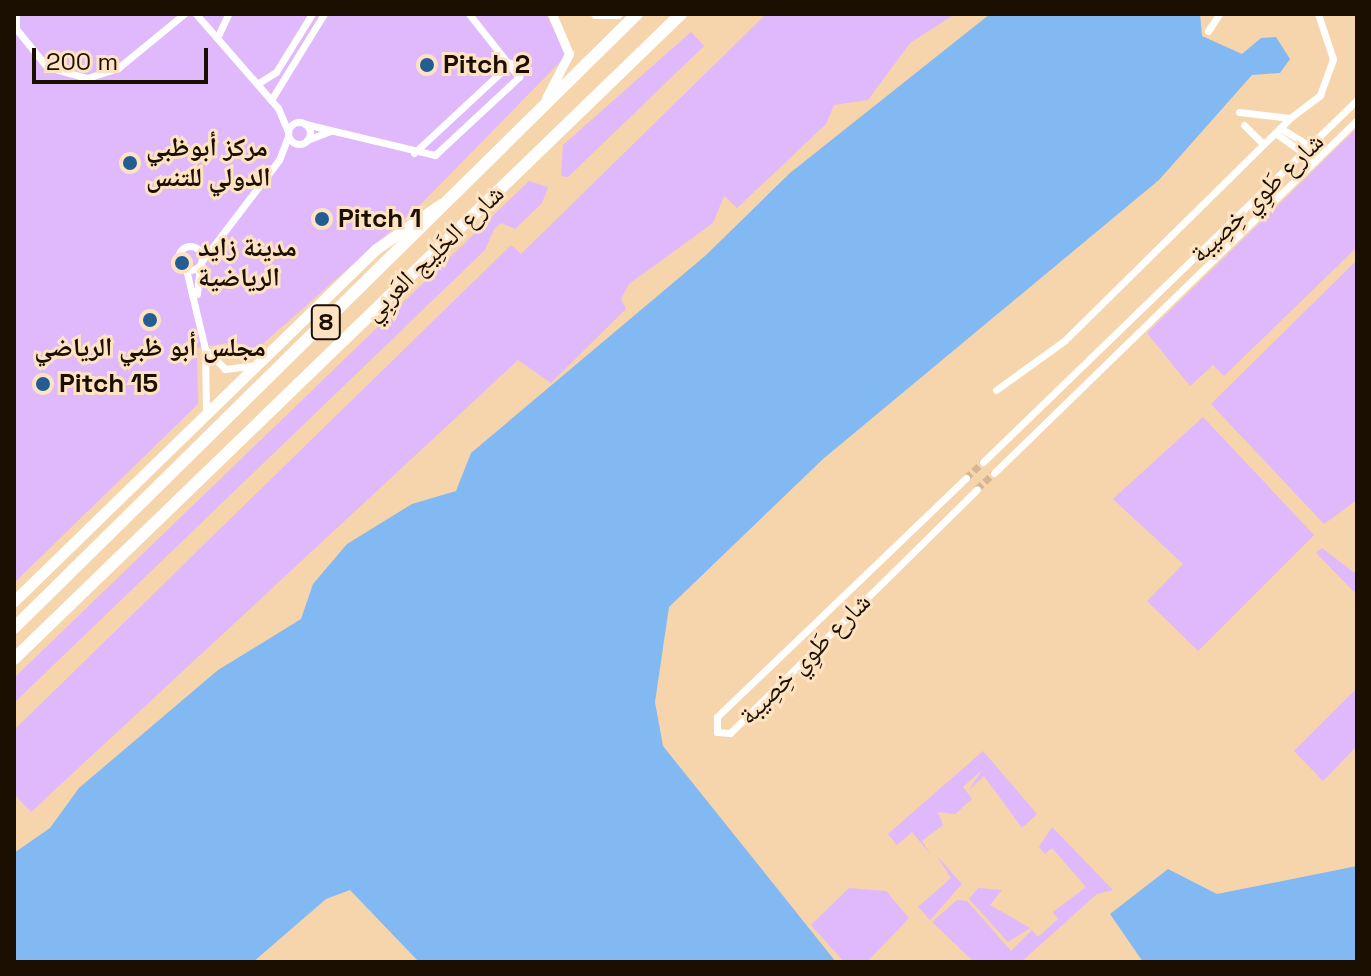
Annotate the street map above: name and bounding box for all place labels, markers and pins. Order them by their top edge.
place label: Pitch 2 [443,49,530,81]
marker: Pitch 2 [418,56,436,74]
place label: مركز أبوظبي الدولي للتنس [146,132,271,194]
marker: مركز أبوظبي الدولي للتنس [121,154,139,172]
place label: Pitch 1 [338,203,422,235]
marker: Pitch 1 [313,210,331,228]
place label: مدينة زايد الرياضية [198,232,297,294]
marker: مدينة زايد الرياضية [173,254,191,272]
marker: مجلس أبو ظبي الرياضي [141,311,159,329]
place label: مجلس أبو ظبي الرياضي [34,332,266,364]
place label: Pitch 15 [59,368,158,400]
marker: Pitch 15 [34,375,52,393]

